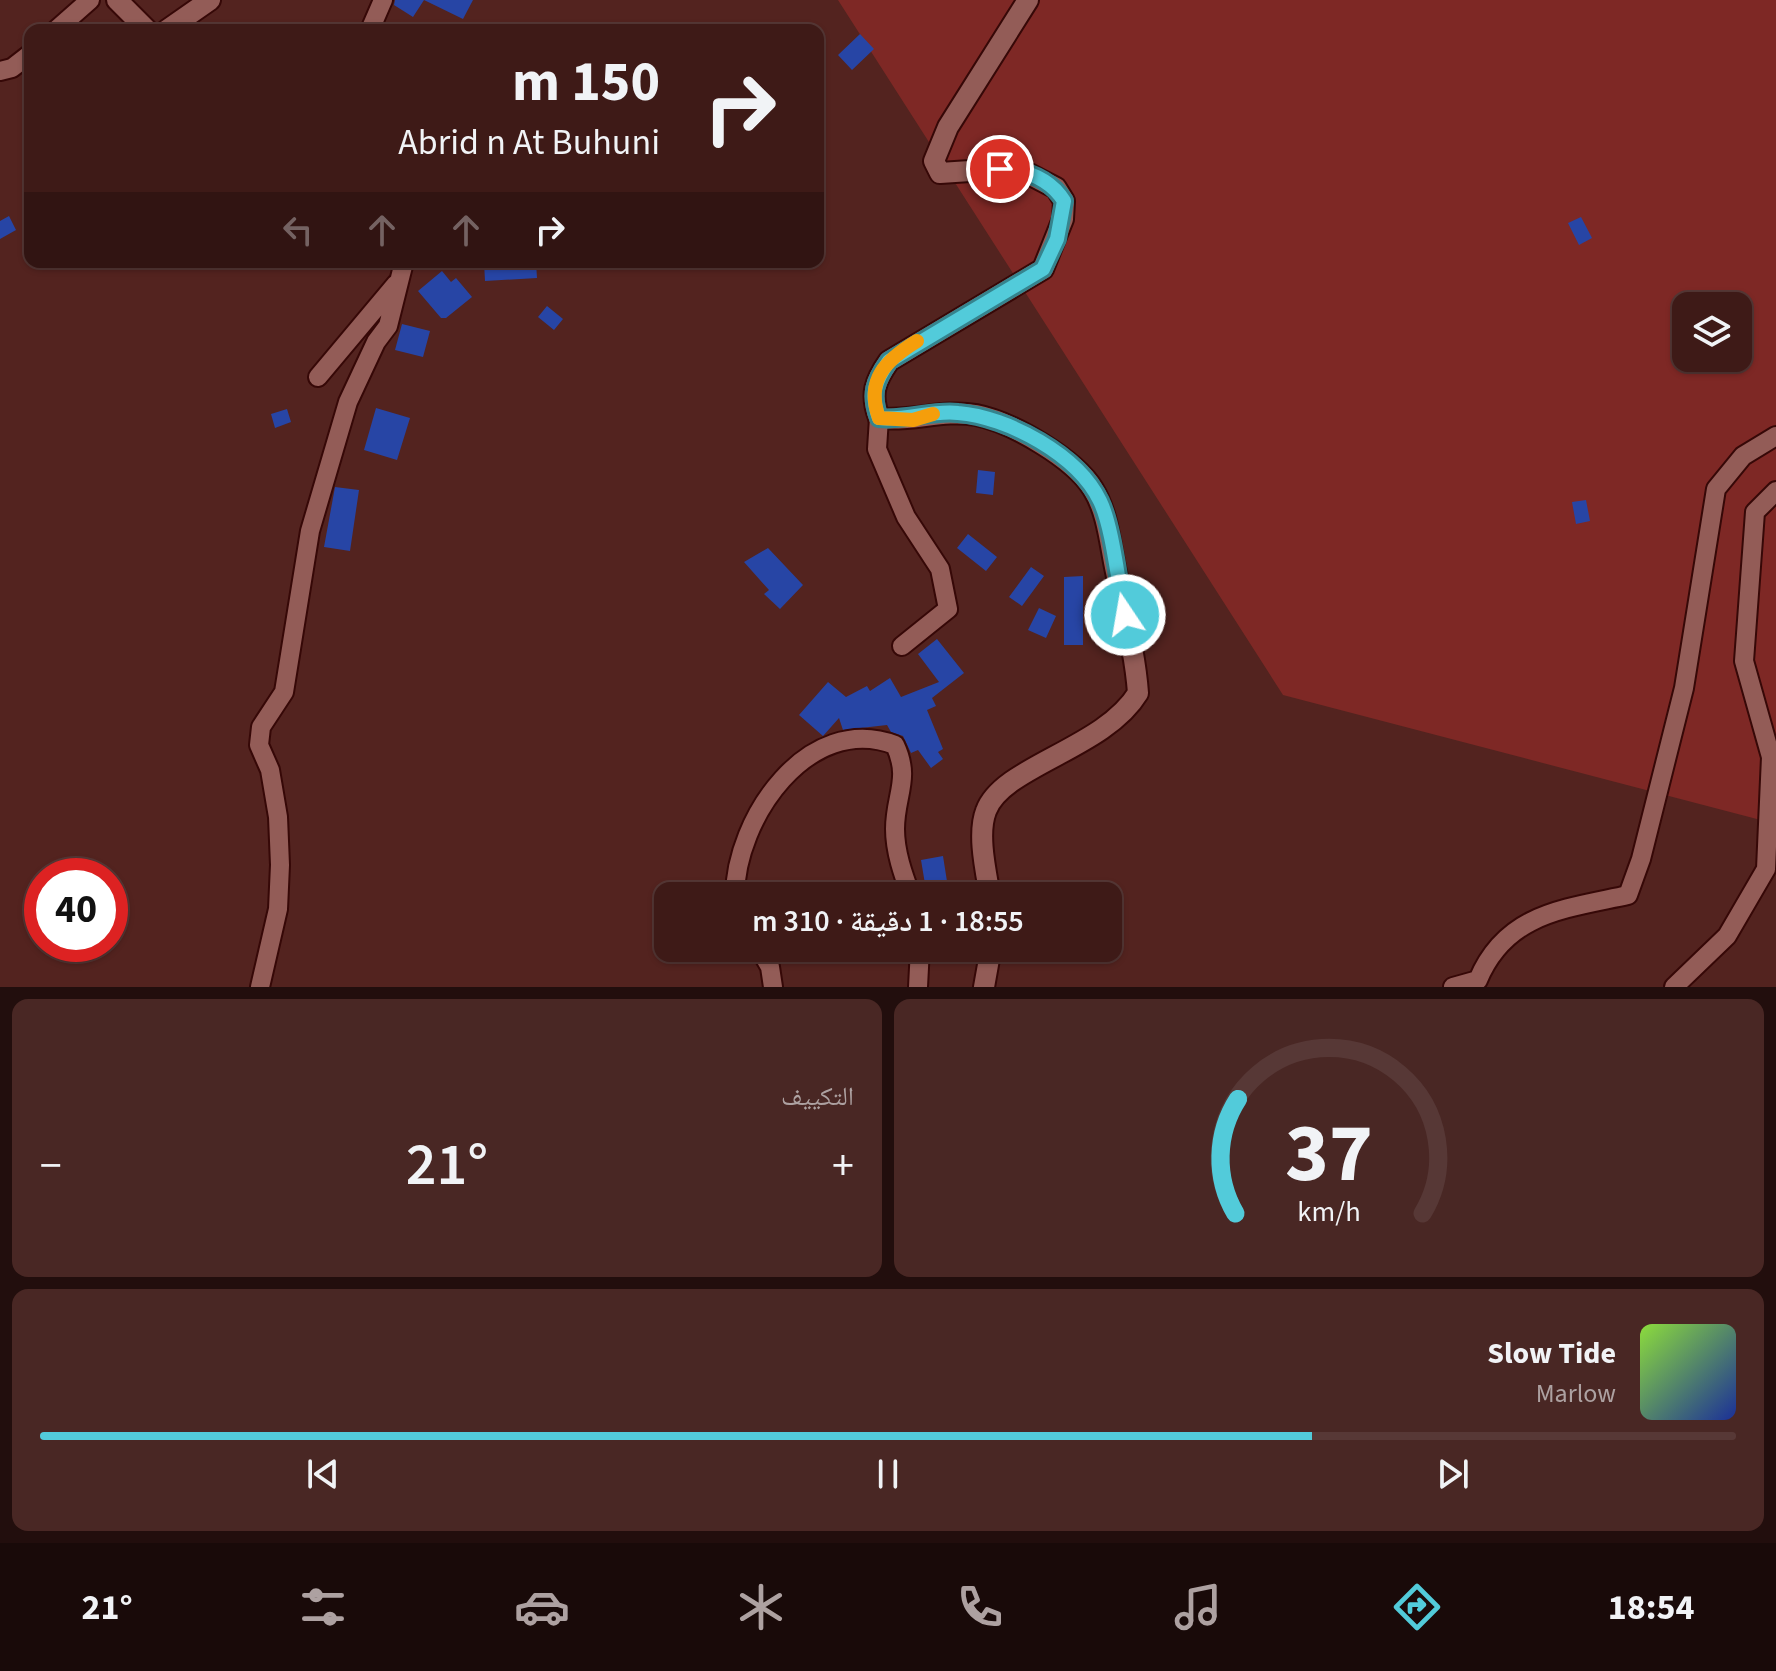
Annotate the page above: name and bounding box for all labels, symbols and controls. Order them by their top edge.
text: 150 m [512,43,660,122]
icon: right [688,56,792,160]
text: Abrid n At Buhuni [398,117,660,168]
pin [966,135,1034,203]
icon: arrive [978,147,1022,191]
icon: left [276,208,320,252]
icon: ahead [360,208,404,252]
icon: ahead [444,208,488,252]
icon: right [528,208,572,252]
map controls [1672,292,1752,372]
button: layers [1672,292,1752,372]
position arrow [1083,573,1167,657]
speed limit sign: 40 [24,858,128,962]
text: 18:55 · 1 دقيقة · 310 m [752,900,1024,943]
text: التكييف [781,1078,854,1115]
text: 37 [1285,1095,1373,1213]
text: 21° [406,1123,488,1208]
text: − [40,1135,62,1198]
text: + [832,1135,854,1198]
text: km/h [1297,1192,1361,1232]
text: Slow Tide [1487,1332,1616,1375]
text: Marlow [1536,1375,1616,1412]
icon: previous [301,1452,345,1496]
icon: pause [866,1452,910,1496]
icon: next [1431,1452,1475,1496]
icon: filters [295,1579,351,1635]
icon: car [514,1579,570,1635]
icon: climate [733,1579,789,1635]
icon: phone [952,1579,1008,1635]
icon: music [1170,1579,1226,1635]
icon: directions [1389,1579,1445,1635]
text: 21° [81,1582,133,1633]
text: 18:54 [1608,1582,1695,1633]

